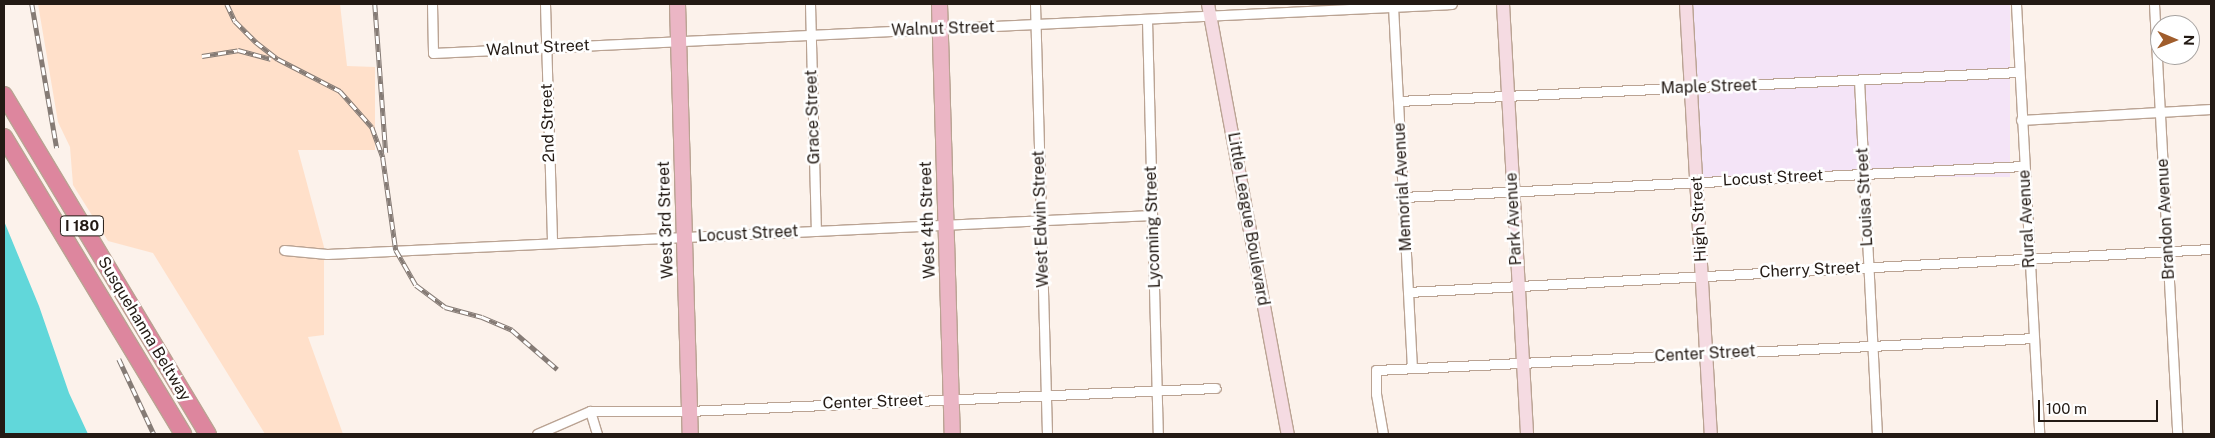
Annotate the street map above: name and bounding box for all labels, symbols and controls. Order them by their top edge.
north arrow [2150,15,2200,65]
street label: Walnut Street [891,18,995,40]
text: N [2181,35,2197,46]
street label: Walnut Street [486,36,590,60]
street label: Grace Street [802,69,824,165]
street label: Maple Street [1660,76,1758,98]
street label: 2nd Street [537,83,559,163]
street label: Memorial Avenue [1390,122,1416,252]
street label: Little League Boulevard [1223,131,1273,307]
street label: Louisa Street [1853,147,1877,247]
street label: West Edwin Street [1029,150,1053,288]
street label: Brandon Avenue [2153,158,2179,280]
street label: West 3rd Street [654,161,678,279]
street label: West 4th Street [916,161,940,279]
street label: Lycoming Street [1141,165,1165,289]
street label: Locust Street [1722,166,1824,190]
street label: Rural Avenue [2015,169,2039,269]
street label: Park Avenue [1502,172,1526,266]
street label: High Street [1687,176,1711,262]
road number: I 180 [59,214,104,238]
street label: Locust Street [697,222,799,246]
street label: Susquehanna Beltway [93,253,195,405]
street label: Cherry Street [1759,258,1861,282]
street label: Center Street [1654,342,1756,366]
scale bar [2040,390,2160,422]
street label: Center Street [822,391,924,413]
text: 100 m [2046,400,2087,417]

